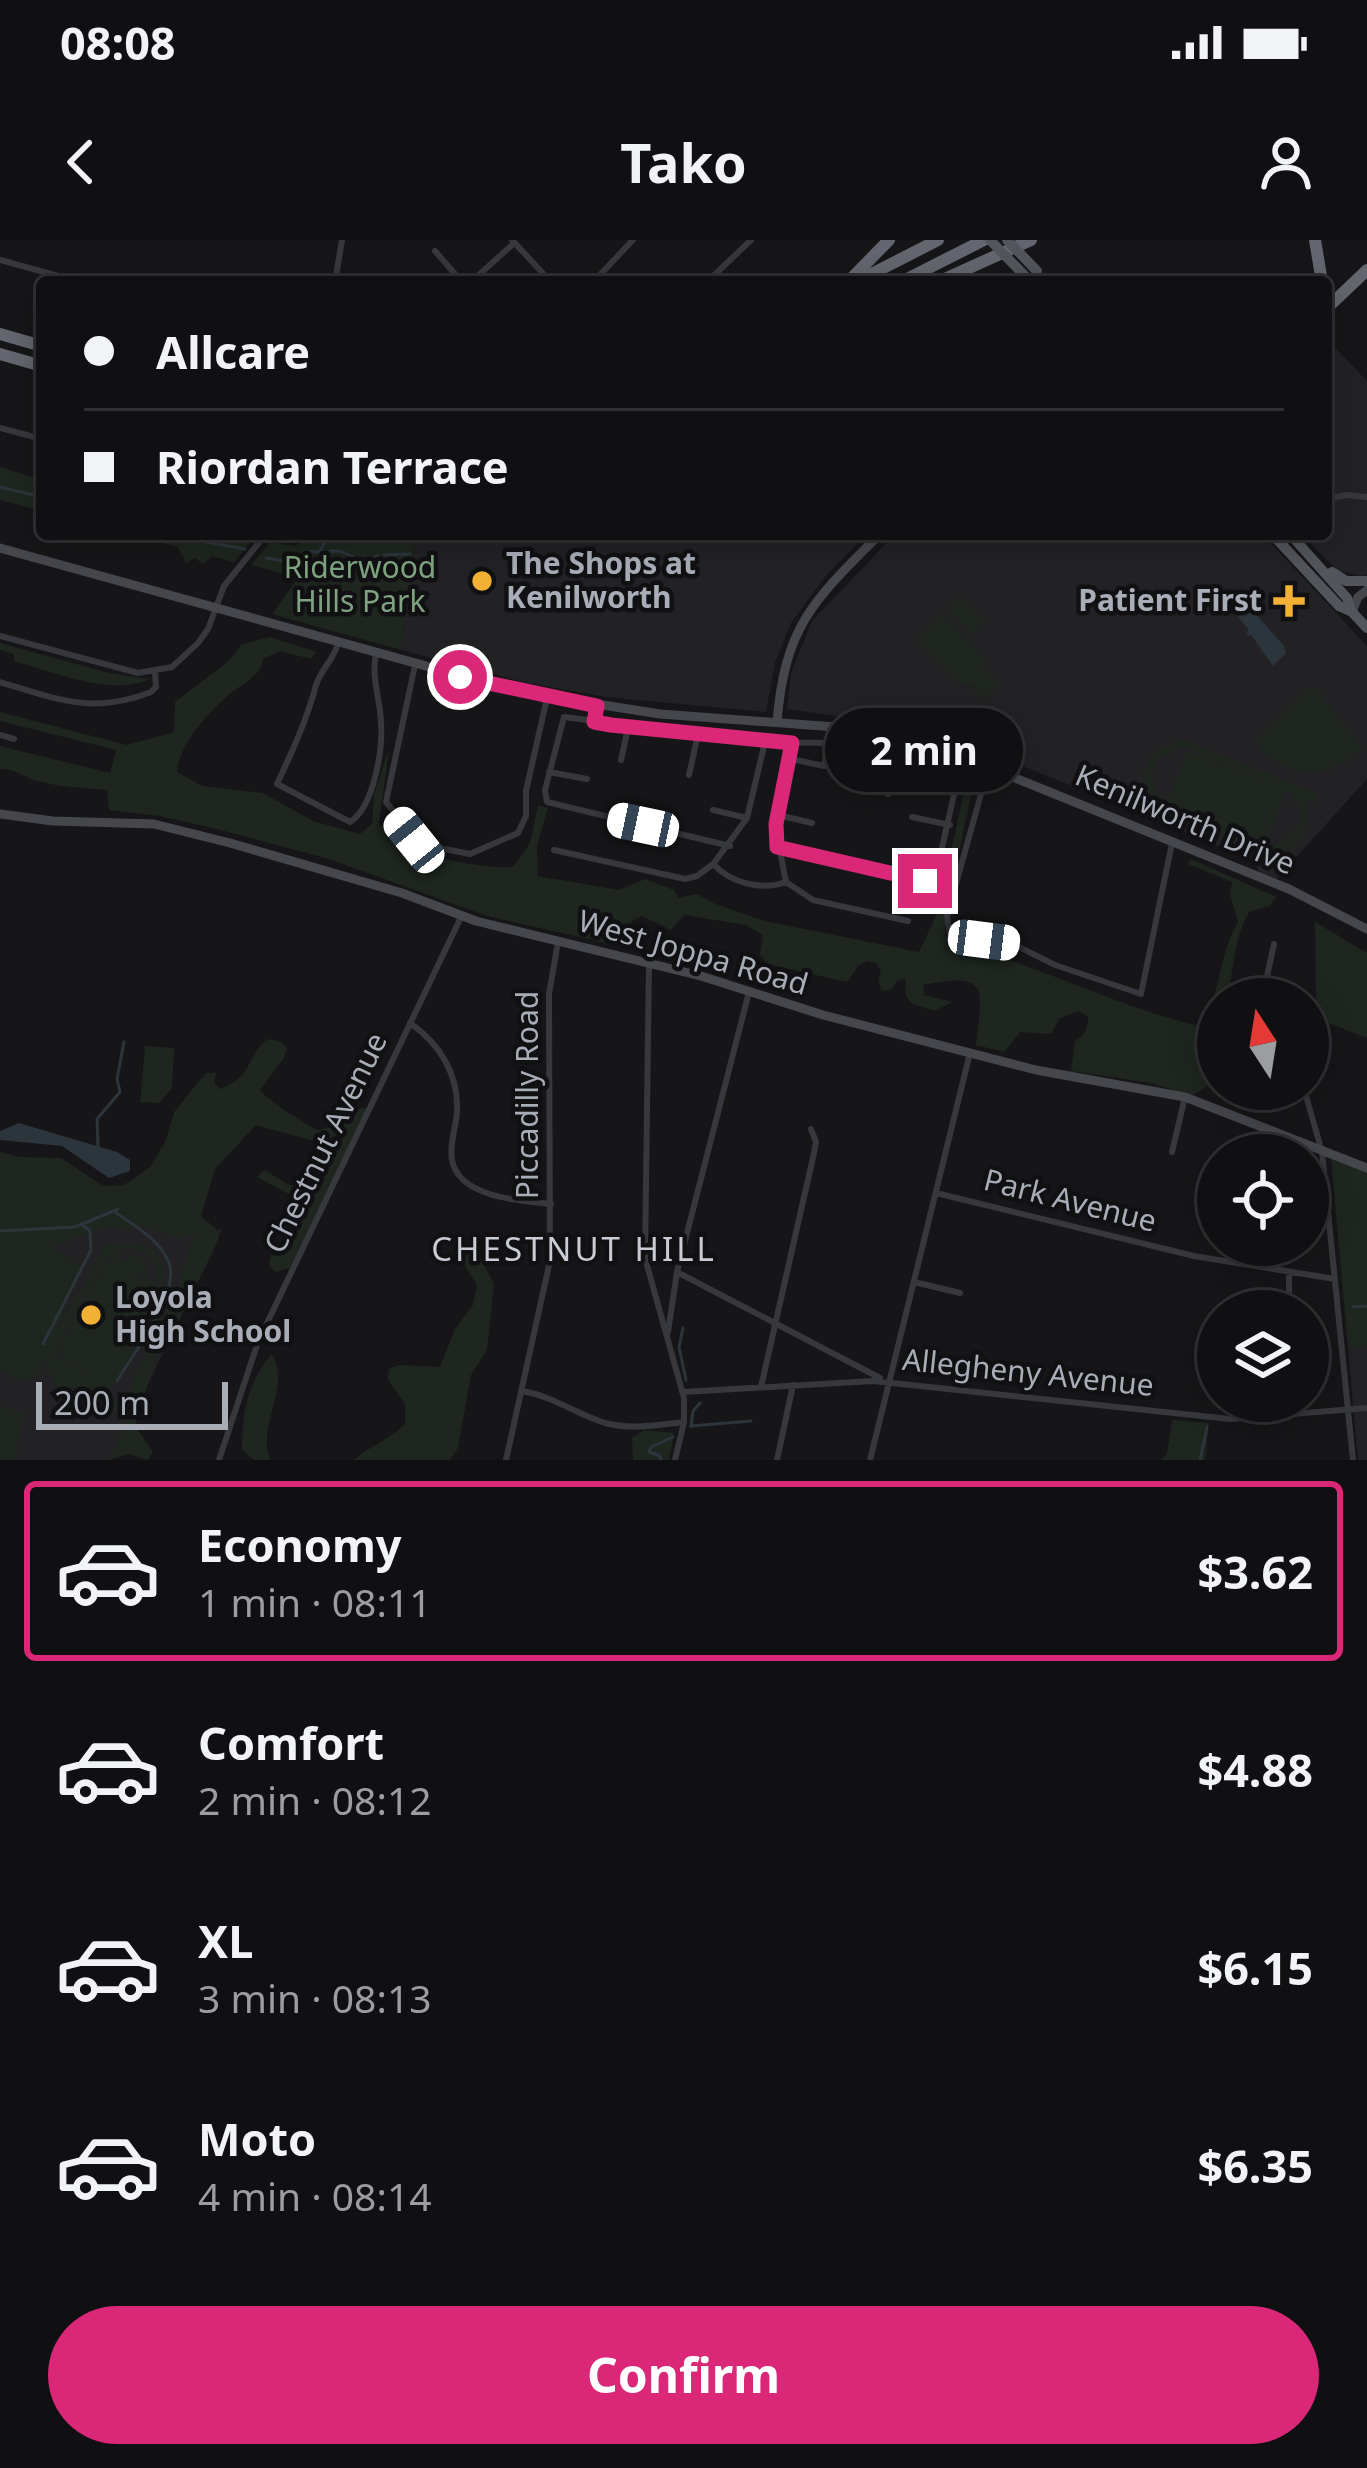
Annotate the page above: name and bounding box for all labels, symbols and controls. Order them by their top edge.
text: 08:08 [60,12,176,73]
text: Tako [620,125,747,199]
icon: back [48,129,114,195]
icon: person [1253,129,1319,195]
text: Allcare [156,321,310,382]
text: Riordan Terrace [156,436,509,497]
place label: The Shops at Kenilworth [506,542,696,617]
park label: Riderwood Hills Park [284,546,436,621]
marker: The Shops at Kenilworth [469,568,495,594]
place label: Patient First [1078,579,1262,620]
marker: Patient First [1273,585,1305,617]
route start [433,650,487,704]
callout: 2 min [826,707,1024,791]
text: 2 min [870,723,978,776]
street label: Kenilworth Drive [1069,754,1302,883]
car [604,800,682,850]
car [377,801,451,879]
route end [898,854,952,908]
street label: West Joppa Road [574,899,813,1004]
car [946,918,1022,962]
north arrow [1197,978,1329,1110]
map controls [1197,978,1329,1422]
street label: Piccadilly Road [506,991,547,1199]
street label: Chestnut Avenue [253,1025,396,1259]
button: locate [1197,1134,1329,1266]
street label: Park Avenue [980,1158,1161,1241]
district label: CHESTNUT HILL [431,1226,717,1271]
place label: Loyola High School [115,1276,291,1351]
button: layers [1197,1290,1329,1422]
marker: Loyola High School [78,1302,104,1328]
street label: Allegheny Avenue [900,1338,1156,1405]
scale bar [36,1376,228,1429]
text: 200 m [54,1380,150,1425]
text: Economy [198,1514,402,1575]
icon: car [54,1517,162,1625]
text: $3.62 [1197,1541,1313,1602]
text: 1 min · 08:11 [198,1575,432,1628]
text: Comfort [198,1712,384,1773]
icon: car [54,1715,162,1823]
text: $4.88 [1197,1739,1313,1800]
text: 2 min · 08:12 [198,1773,432,1826]
text: XL [198,1910,253,1971]
icon: car [54,1913,162,2021]
text: $6.15 [1197,1937,1313,1998]
text: 3 min · 08:13 [198,1971,432,2024]
text: Moto [198,2108,316,2169]
icon: car [54,2111,162,2219]
text: $6.35 [1197,2135,1313,2196]
text: 4 min · 08:14 [198,2169,432,2222]
button: Confirm [48,2306,1319,2444]

